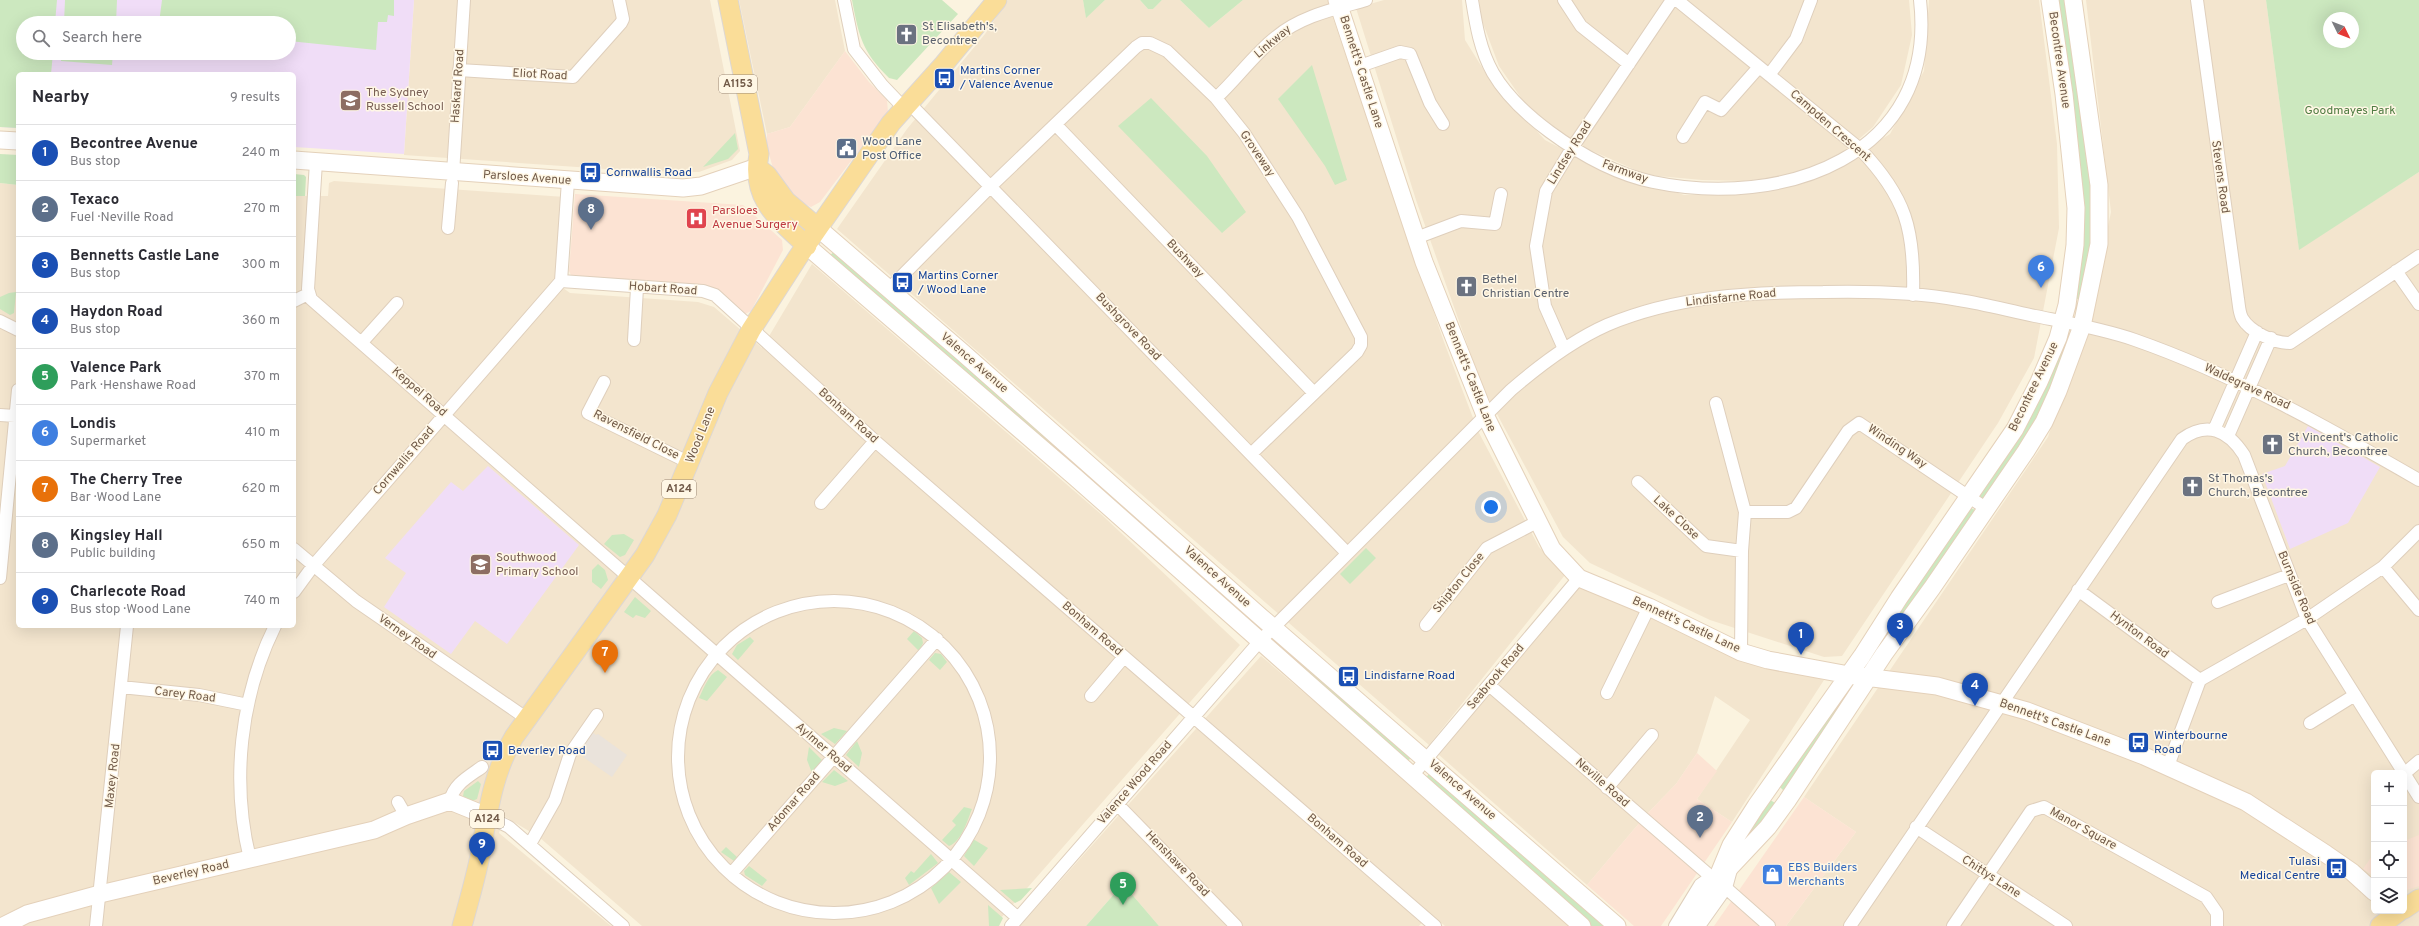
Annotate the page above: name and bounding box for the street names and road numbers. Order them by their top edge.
street label: Becontree Avenue [2044,10,2074,110]
street label: Bennett's Castle Lane [1335,14,1387,130]
street label: Linkway [1251,22,1295,62]
street label: Haskard Road [447,48,469,124]
street label: Eliot Road [512,66,568,84]
road number: A1153 [719,75,757,93]
street label: Campden Crescent [1786,86,1874,166]
street label: Lindsey Road [1544,118,1596,188]
street label: Groveway [1236,128,1278,180]
street label: Stevens Road [2207,140,2233,214]
street label: Farmway [1600,156,1650,188]
street label: Parsloes Avenue [482,167,572,189]
street label: Bushway [1163,236,1207,282]
street label: Hobart Road [628,279,698,299]
street label: Lindisfarne Road [1685,285,1777,311]
street label: Bushgrove Road [1092,290,1164,364]
street label: Bennett's Castle Lane [1441,320,1499,434]
street label: Valence Avenue [937,329,1011,397]
street label: Becontree Avenue [2005,339,2063,435]
street label: Waldegrave Road [2201,360,2293,414]
street label: Keppel Road [388,364,450,420]
street label: Bonham Road [815,385,881,447]
street label: Wood Lane [682,404,720,466]
street label: Ravensfield Close [590,406,682,464]
street label: Winding Way [1864,421,1930,473]
street label: Cornwallis Road [370,423,438,499]
road number: A124 [662,480,696,498]
street label: Lake Close [1649,492,1703,544]
street label: Valence Avenue [1180,543,1254,611]
street label: Shipton Close [1430,549,1488,617]
street label: Burnside Road [2273,549,2319,627]
street label: Bennett's Castle Lane [1629,593,1743,657]
street label: Bonham Road [1058,598,1126,660]
street label: Hynton Road [2106,608,2172,662]
street label: Verney Road [375,611,439,663]
street label: Seabrook Road [1464,641,1528,713]
street label: Carey Road [153,683,217,707]
street label: Bennett's Castle Lane [1997,695,2113,751]
street label: Aylmer Road [792,719,854,777]
street label: Valence Wood Road [1094,738,1176,828]
street label: Maxey Road [102,743,124,809]
street label: Neville Road [1571,755,1633,811]
street label: Valence Avenue [1425,756,1499,824]
street label: Adomar Road [764,769,824,835]
street label: Manor Square [2046,804,2120,854]
road number: A124 [470,810,504,828]
street label: Bonham Road [1303,810,1371,872]
street label: Henshawe Road [1141,828,1213,900]
street label: Chittys Lane [1958,852,2024,902]
street label: Beverley Road [151,856,231,890]

